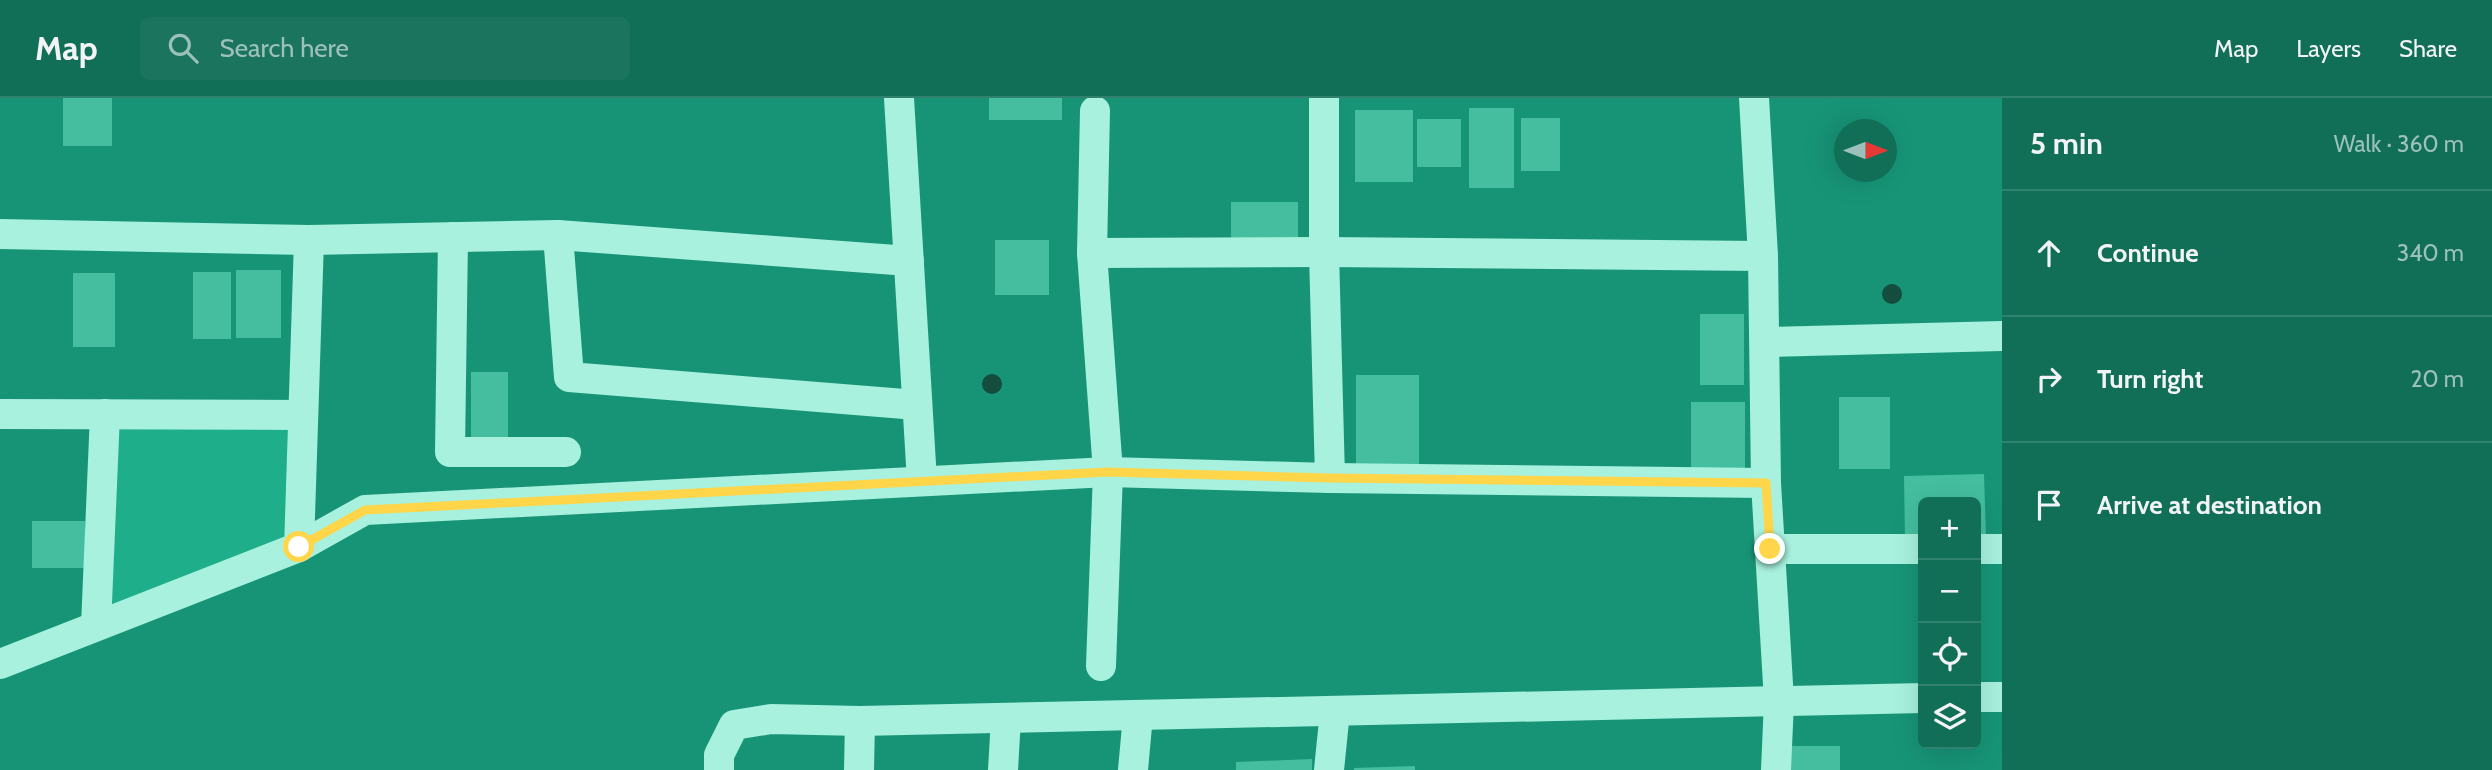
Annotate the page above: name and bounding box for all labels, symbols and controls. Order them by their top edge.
search box [140,17,630,80]
text: Map [35,28,98,68]
icon: search [164,29,202,67]
text: Search here [220,32,349,64]
text: Map [2214,34,2258,63]
text: Layers [2296,34,2361,63]
text: Share [2399,34,2457,63]
north arrow [1834,119,1897,182]
text: 5 min [2030,125,2103,162]
text: Walk · 360 m [2334,130,2464,158]
icon: ahead [2030,234,2068,272]
text: Continue [2097,237,2199,269]
text: 340 m [2397,239,2464,267]
icon: right [2030,360,2068,398]
text: Turn right [2097,363,2203,395]
text: 20 m [2411,365,2464,393]
icon: arrive [2030,486,2068,524]
text: Arrive at destination [2097,489,2322,521]
map controls [1918,497,1981,749]
button: + [1918,497,1981,560]
route start [283,531,314,562]
route end [1754,533,1785,564]
button: − [1918,560,1981,623]
button: locate [1918,623,1981,686]
button: layers [1918,686,1981,749]

